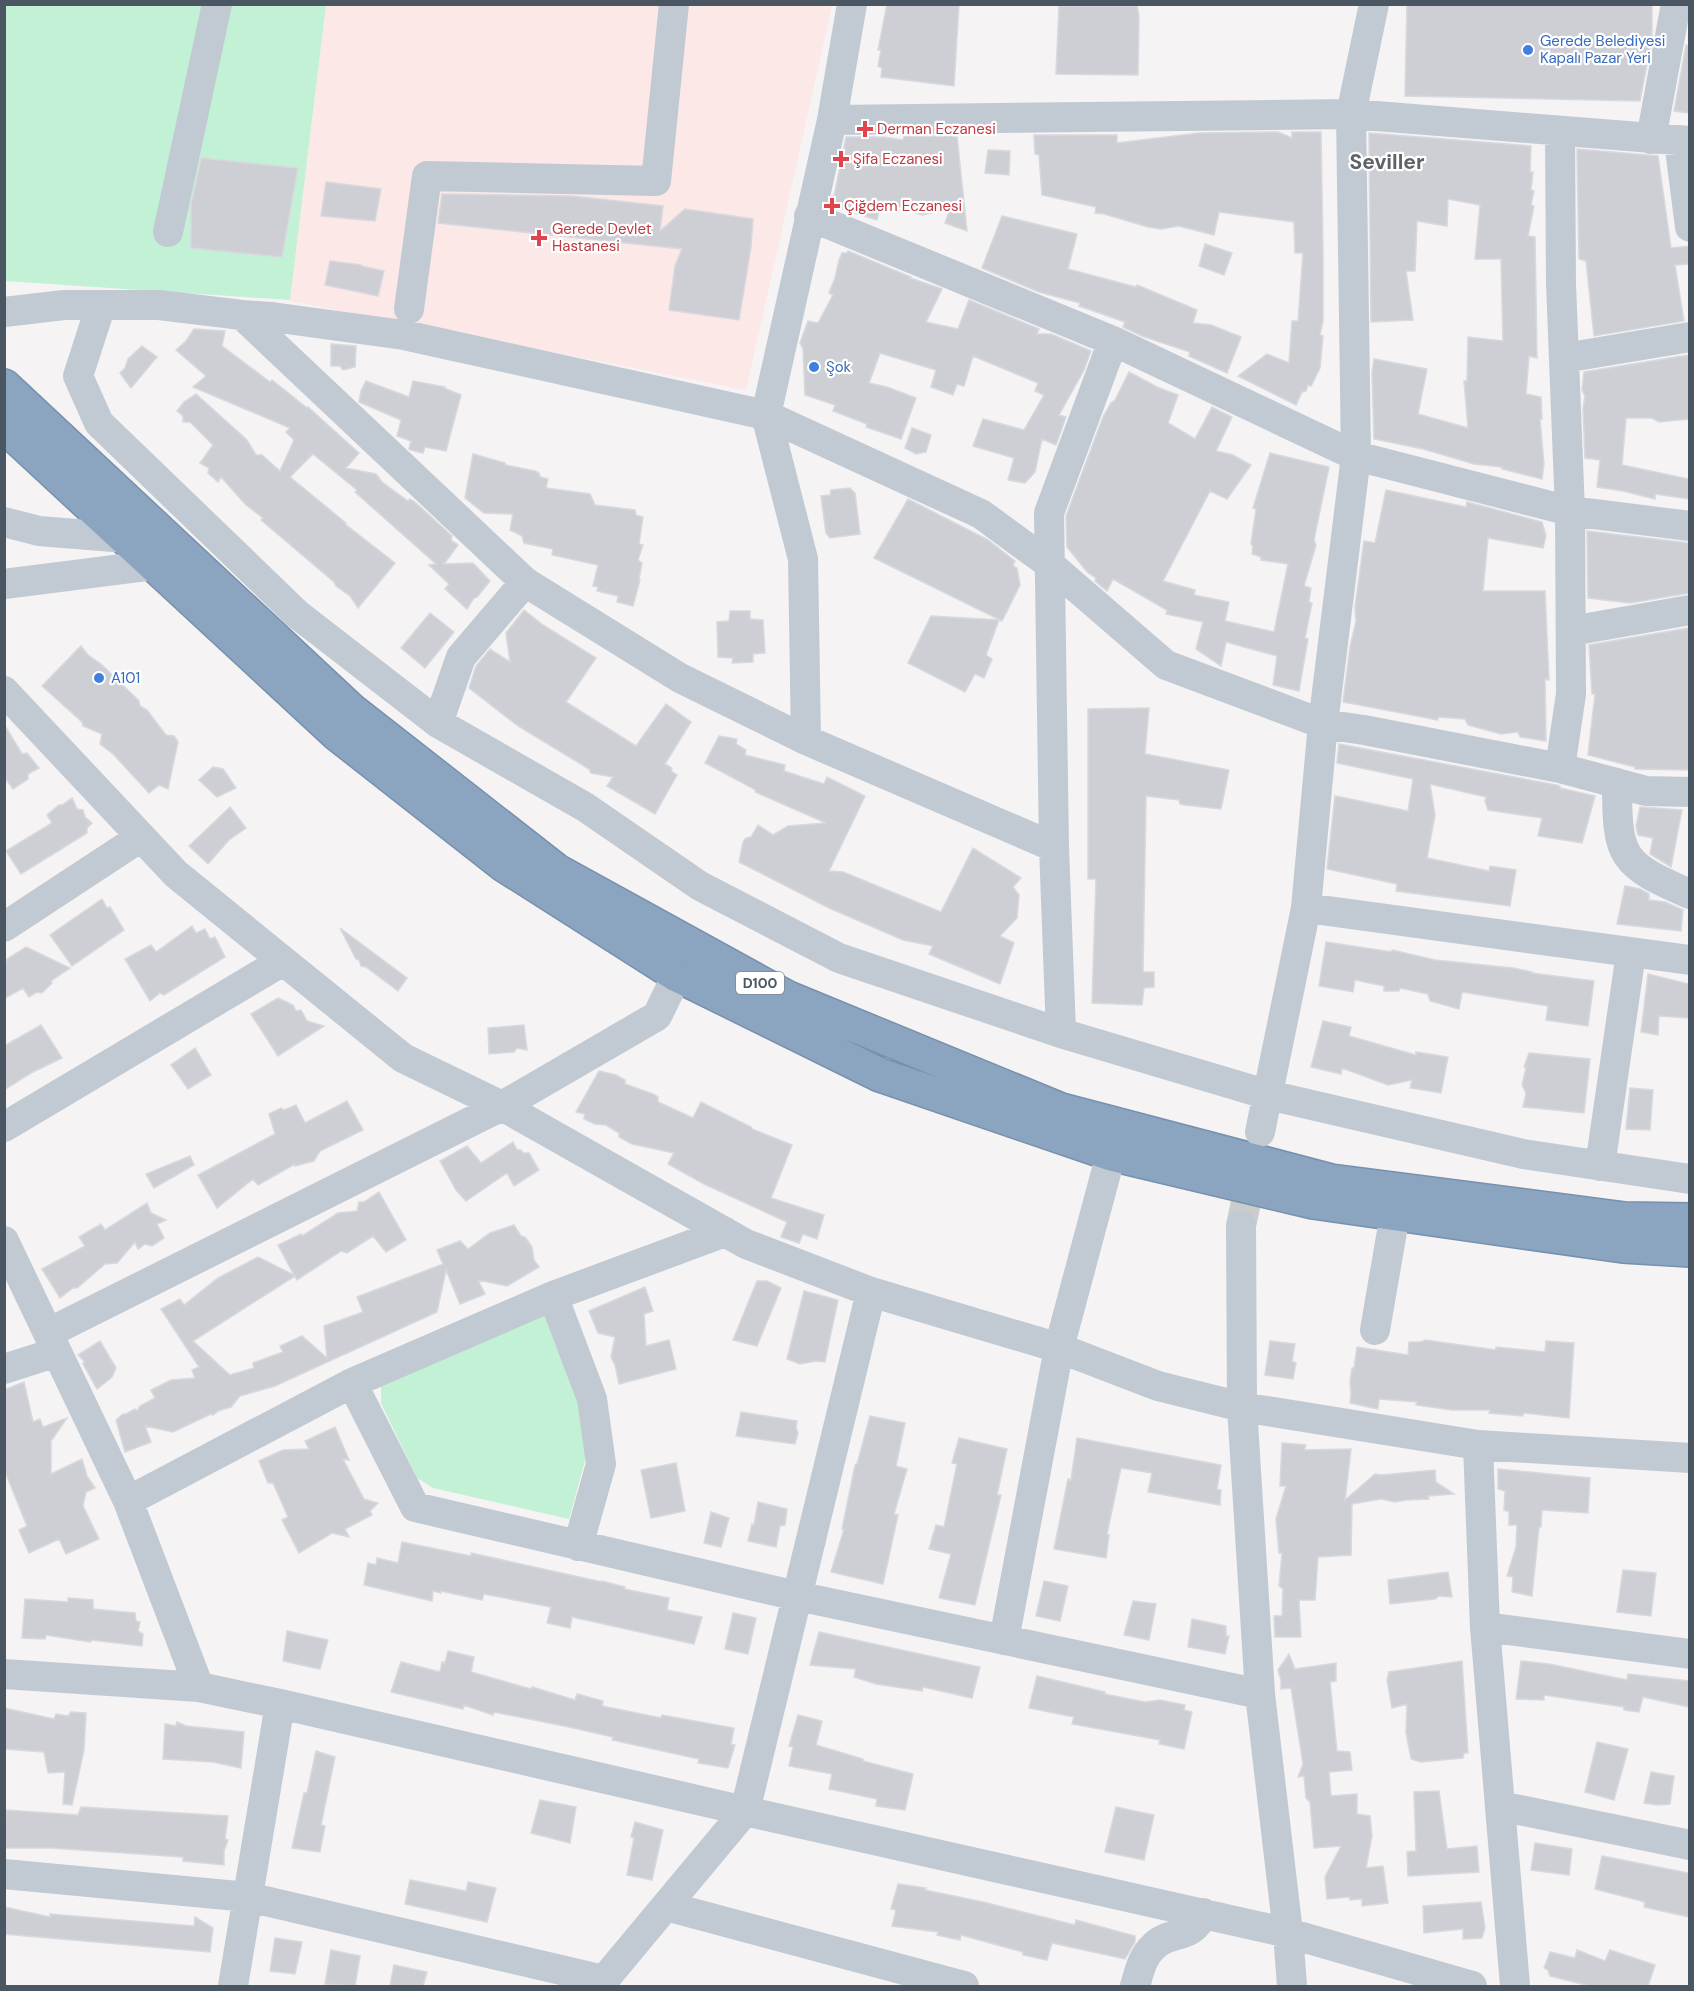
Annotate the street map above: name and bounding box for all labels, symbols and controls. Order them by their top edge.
place label: Gerede Belediyesi Kapalı Pazar Yeri [1540,31,1665,68]
marker: Gerede Belediyesi Kapalı Pazar Yeri [1521,43,1535,57]
place label: Derman Eczanesi [877,119,996,139]
marker: Derman Eczanesi [858,122,872,136]
district label: Seviller [1350,148,1425,176]
place label: Şifa Eczanesi [853,149,943,169]
marker: Şifa Eczanesi [834,152,848,166]
place label: Çiğdem Eczanesi [844,196,962,216]
marker: Çiğdem Eczanesi [825,199,839,213]
place label: Gerede Devlet Hastanesi [552,219,652,256]
marker: Gerede Devlet Hastanesi [530,229,548,247]
place label: Şok [826,357,852,377]
marker: Şok [807,360,821,374]
place label: A101 [111,668,140,688]
marker: A101 [92,671,106,685]
road number: D100 [736,972,784,994]

